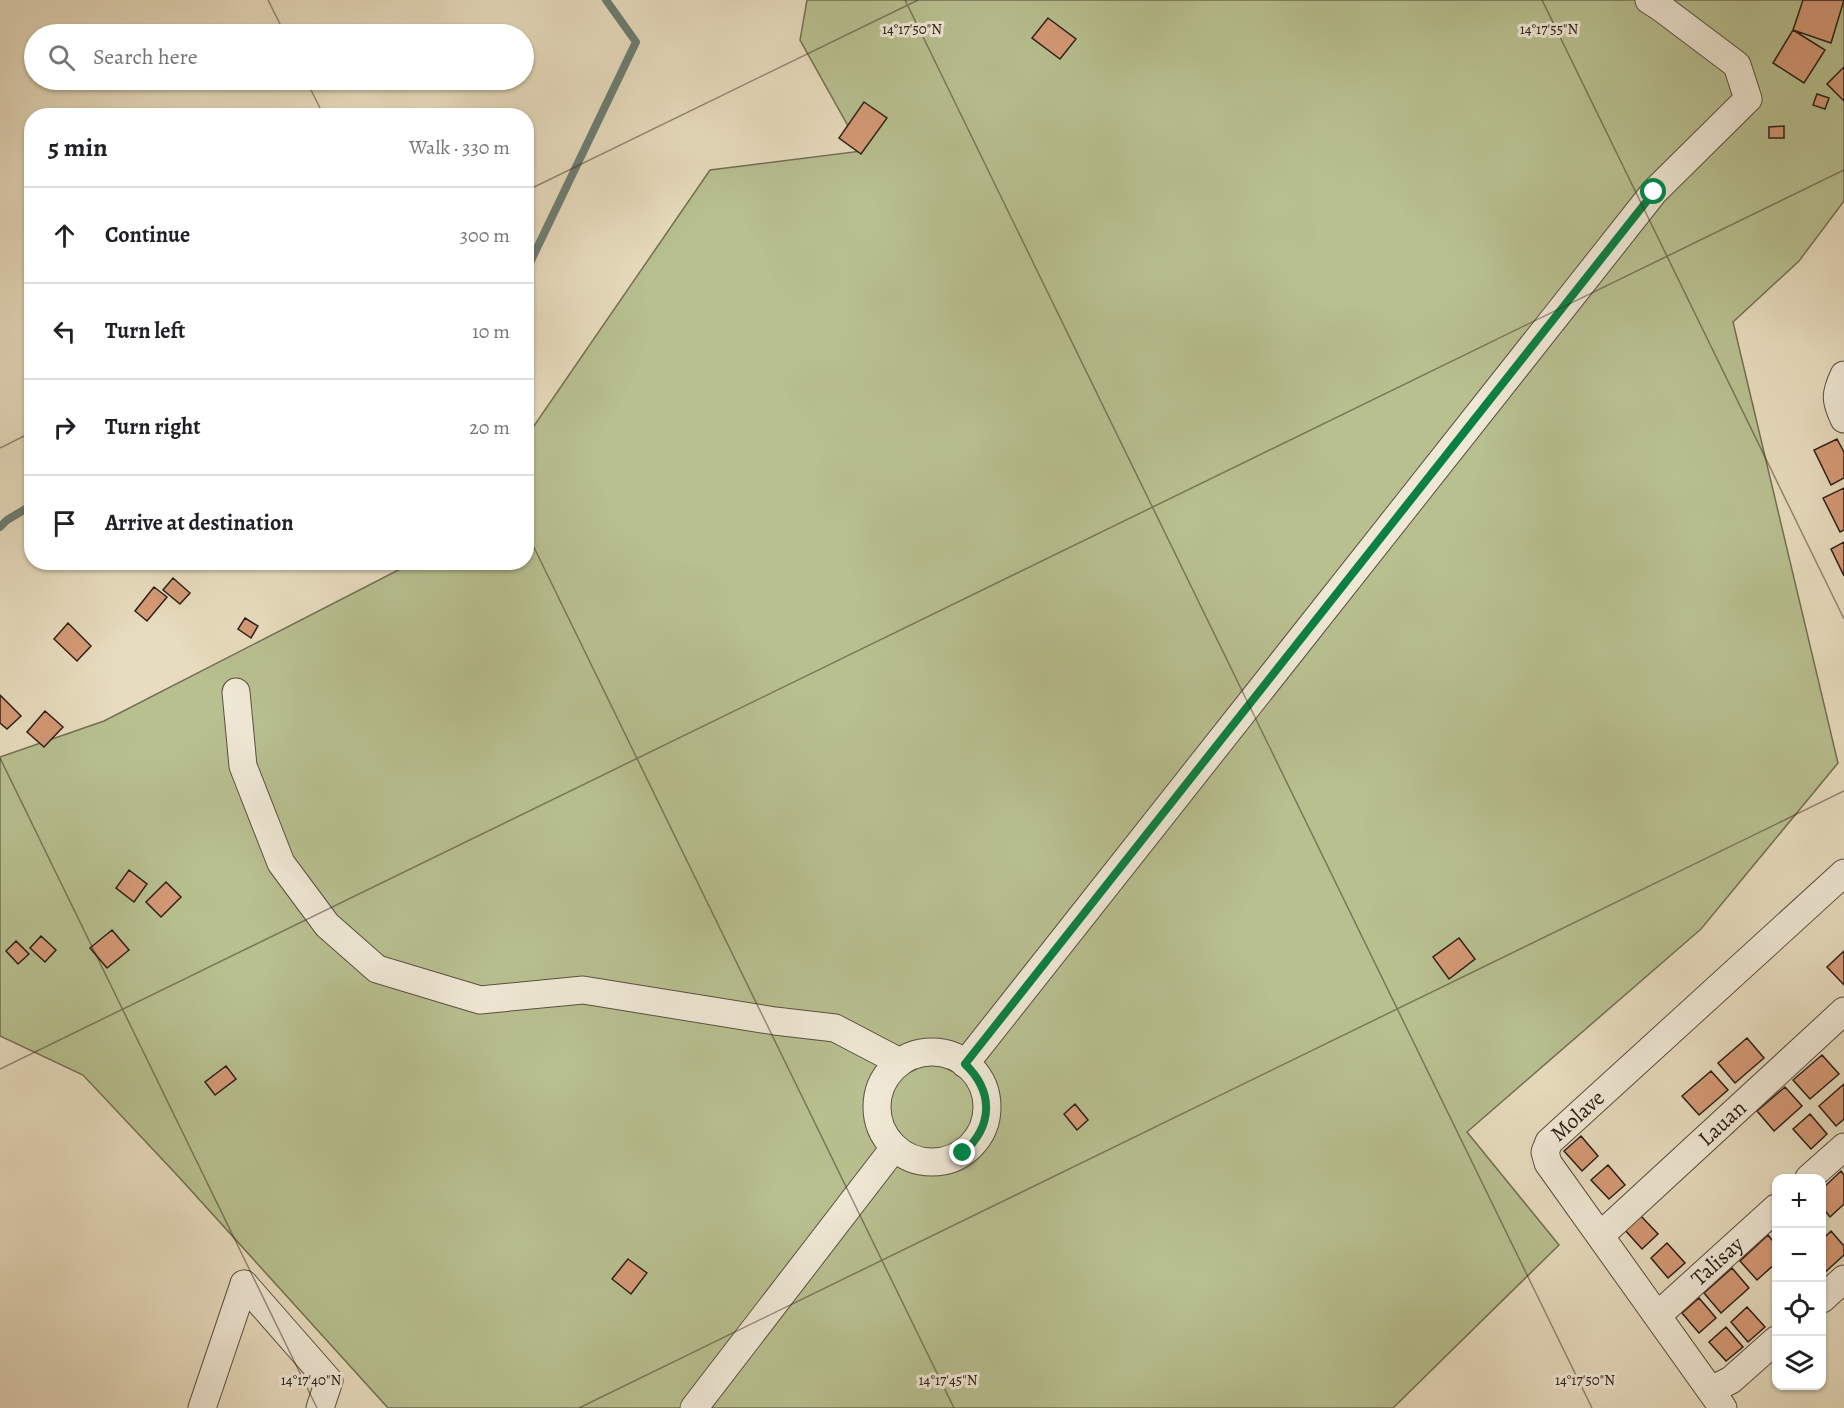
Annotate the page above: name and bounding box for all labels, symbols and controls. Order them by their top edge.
text: 14°17'50"N [882,19,942,39]
text: 14°17'55"N [1520,19,1579,39]
search box [24,24,534,90]
icon: search [45,41,78,74]
text: Search here [93,42,198,72]
text: 5 min [48,130,108,165]
text: Walk · 330 m [409,134,510,161]
route start [1640,178,1666,204]
icon: ahead [48,219,81,252]
text: Continue [105,220,190,250]
text: 300 m [460,222,510,249]
icon: left [48,315,81,348]
text: Turn left [105,316,185,346]
text: 10 m [472,318,510,345]
icon: right [48,411,81,444]
text: Turn right [105,412,201,442]
text: 20 m [469,414,510,441]
icon: arrive [48,507,81,540]
text: Arrive at destination [105,508,294,538]
street label: Molave [1544,1083,1611,1148]
street label: Lauan [1692,1093,1753,1153]
route end [949,1139,975,1165]
map controls [1772,1174,1826,1390]
button: + [1772,1174,1826,1228]
button: − [1772,1228,1826,1282]
street label: Talisay [1684,1229,1750,1293]
button: locate [1772,1282,1826,1336]
button: layers [1772,1336,1826,1390]
text: 14°17'40"N [281,1370,341,1390]
text: 14°17'45"N [918,1370,978,1390]
text: 14°17'50"N [1555,1370,1615,1390]

